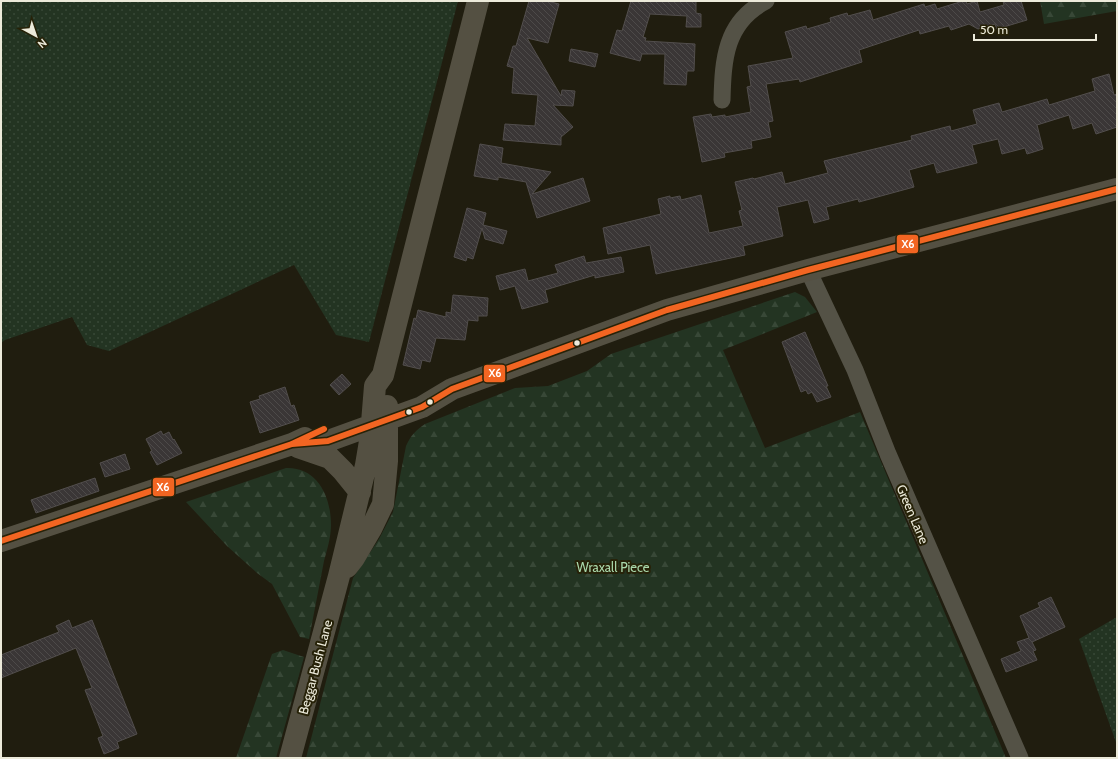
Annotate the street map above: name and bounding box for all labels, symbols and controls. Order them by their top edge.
north arrow [16,16,56,56]
scale bar [974,16,1096,42]
text: 50 m [980,22,1008,37]
text: N [35,36,50,52]
line badge: X6 [896,234,919,254]
text: X6 [900,237,915,251]
unlabelled marker [572,338,582,348]
line badge: X6 [483,364,506,383]
text: X6 [487,366,502,380]
unlabelled marker [425,397,435,407]
unlabelled marker [404,407,414,417]
line badge: X6 [152,477,175,497]
text: X6 [155,480,170,494]
street label: Green Lane [893,482,933,546]
park label: Wraxall Piece [577,559,650,575]
street label: Beggar Bush Lane [295,618,335,716]

